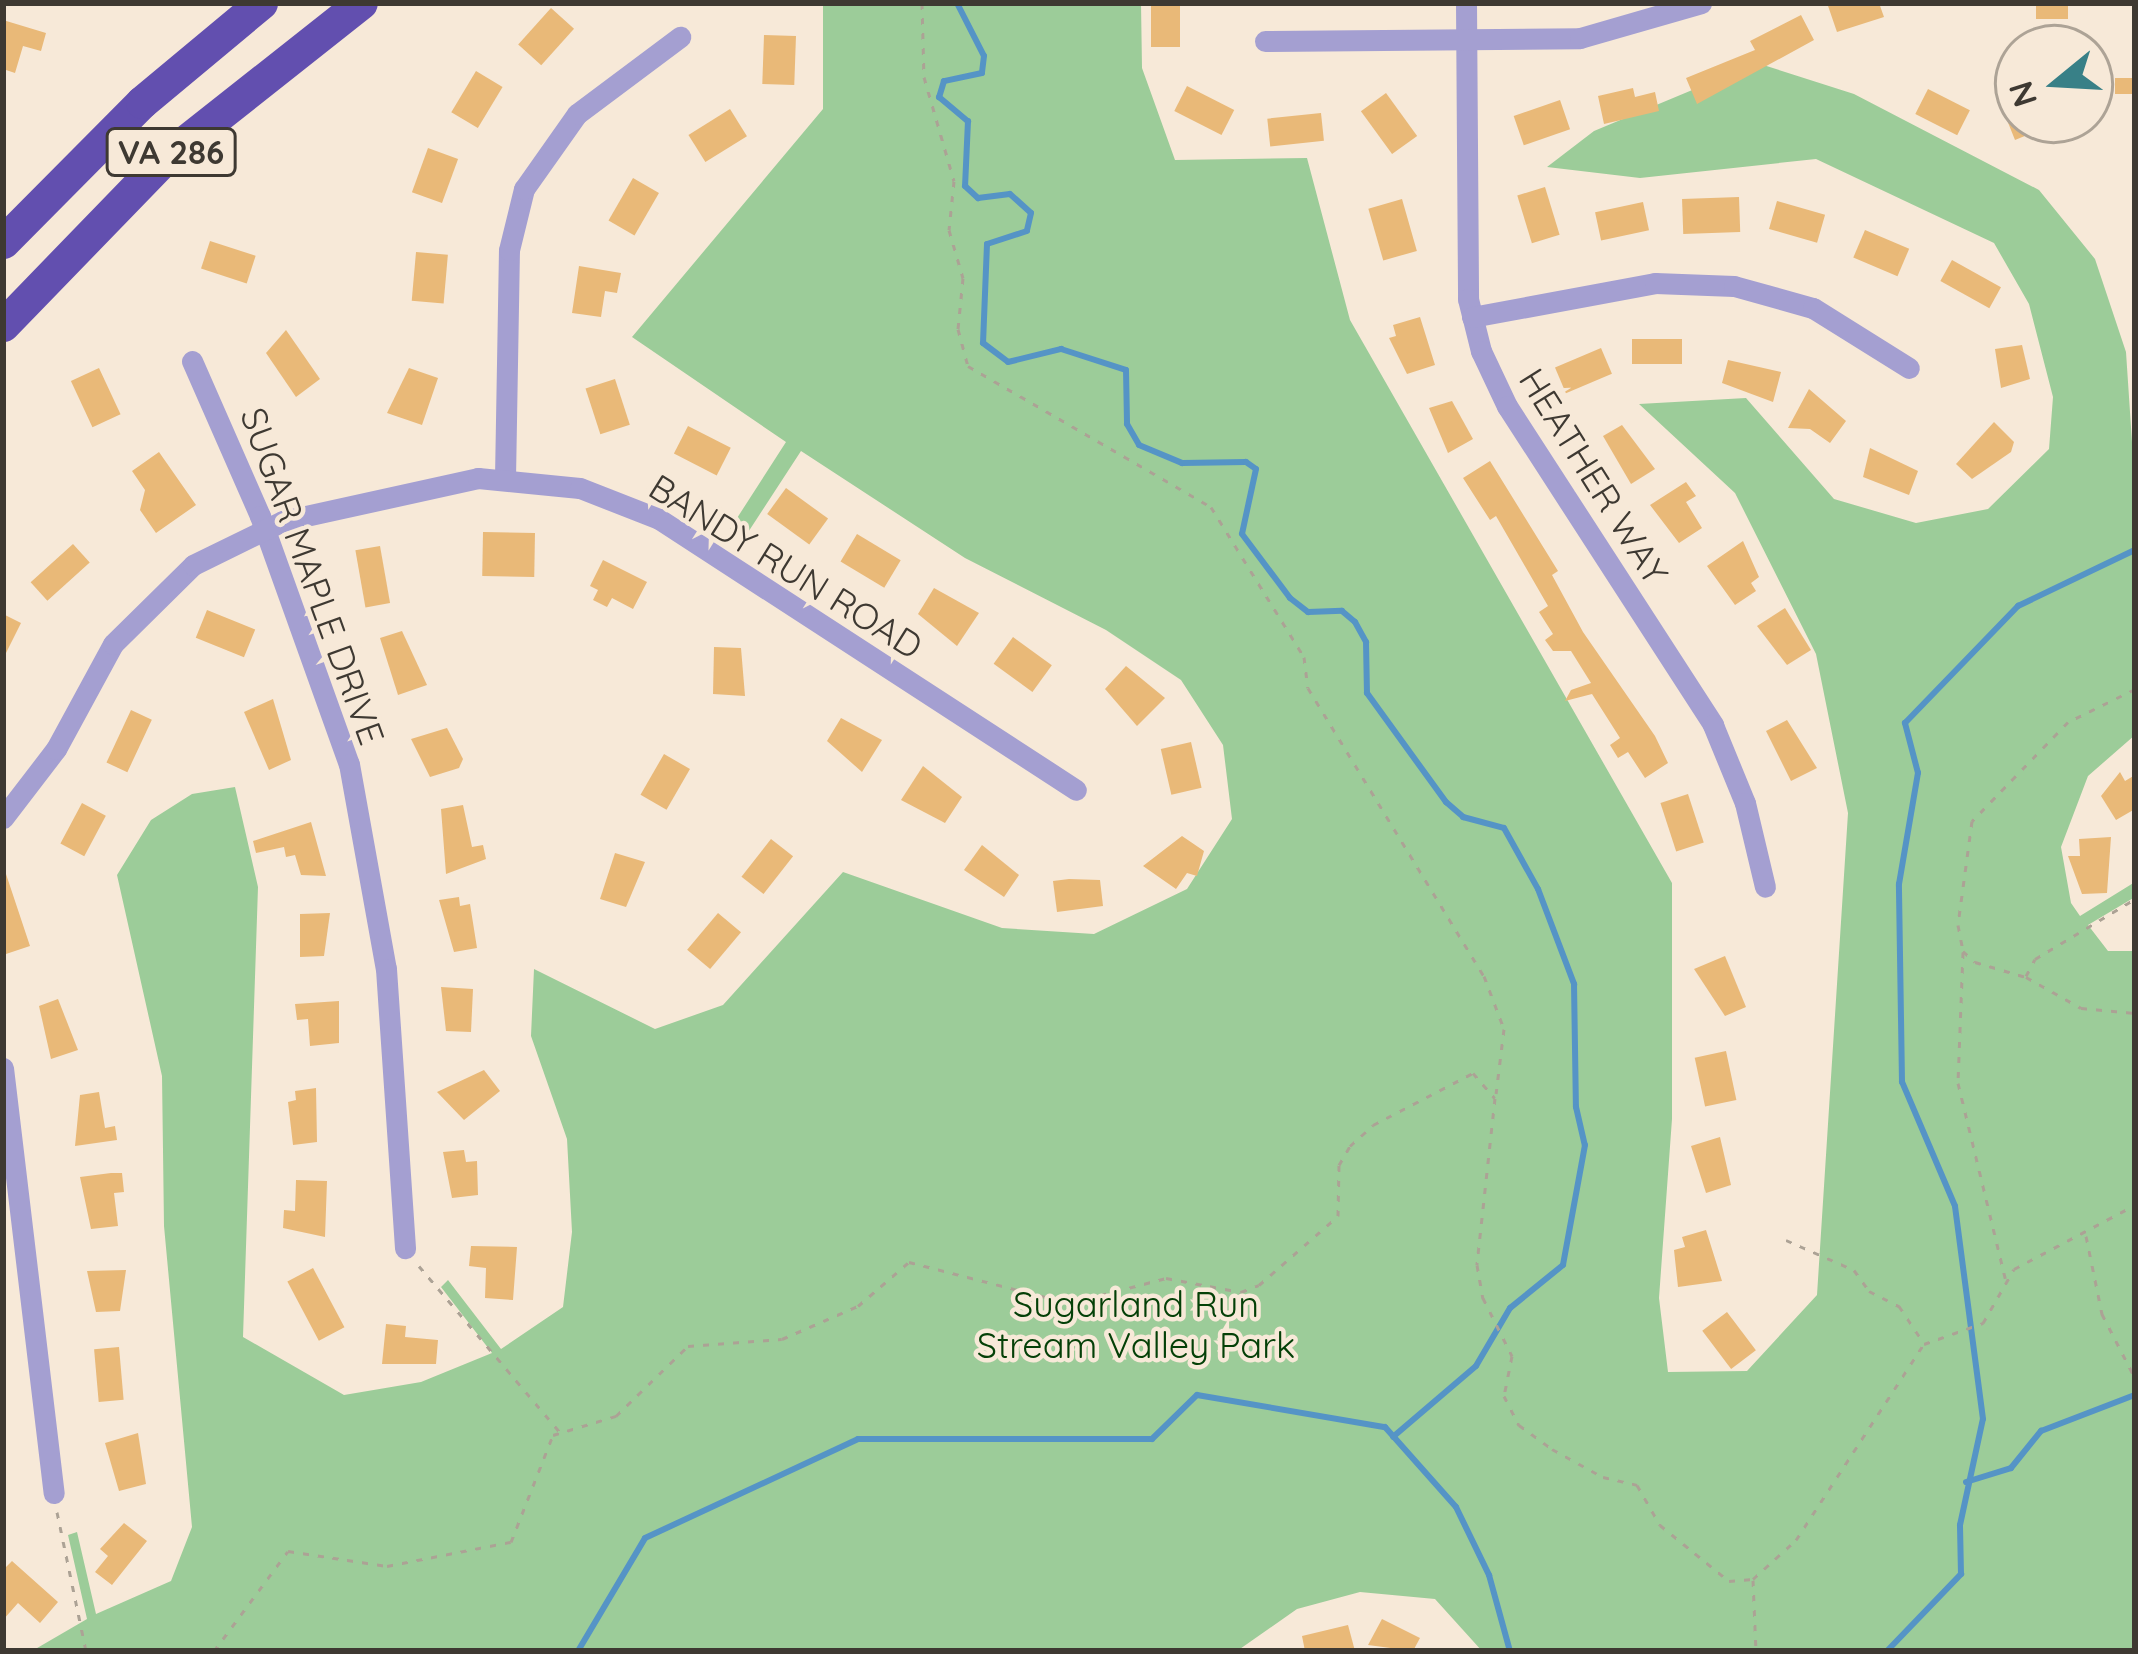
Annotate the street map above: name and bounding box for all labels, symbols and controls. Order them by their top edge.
north arrow [1994,24,2114,144]
text: N [1999,76,2045,112]
road number: VA 286 [105,125,237,179]
street label: HEATHER WAY [1511,360,1677,592]
street label: SUGAR MAPLE DRIVE [232,402,394,750]
street label: BANDY RUN ROAD [641,465,931,667]
park label: Sugarland Run Stream Valley Park [977,1281,1295,1366]

